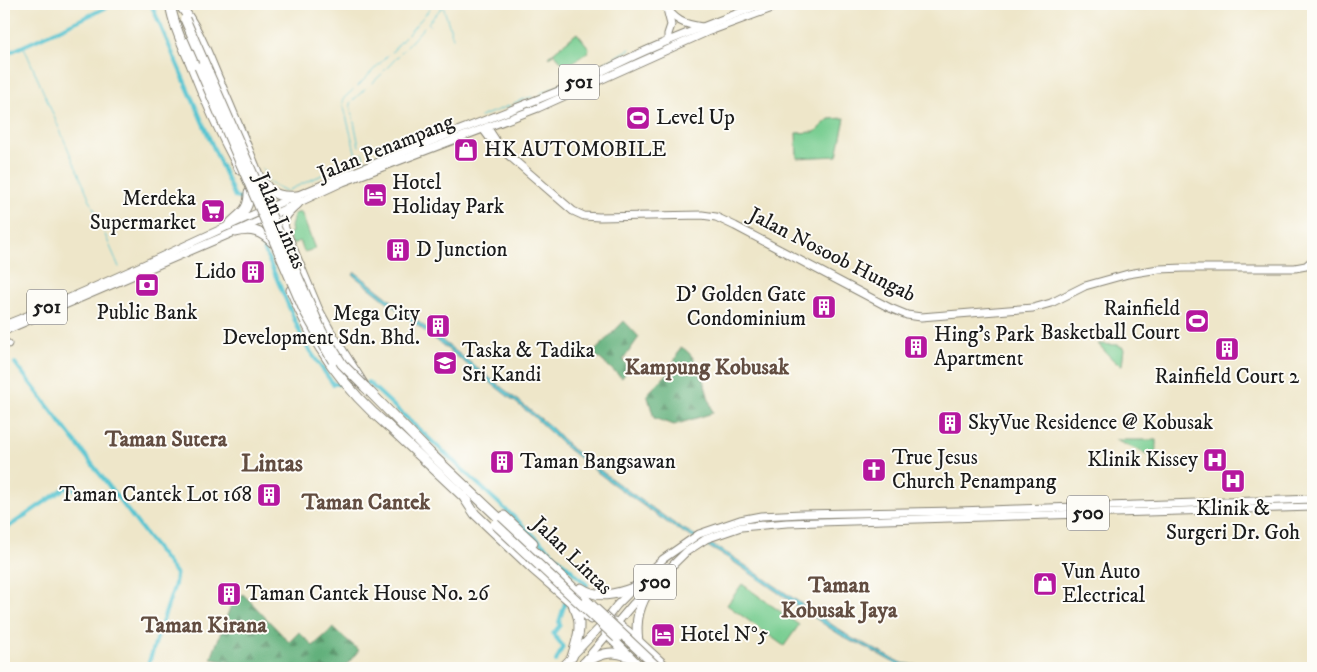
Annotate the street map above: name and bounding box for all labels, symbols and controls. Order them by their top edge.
road number: 501 [559,64,599,100]
sports icon: Level Up [625,105,651,131]
place label: Level Up [656,105,735,131]
street label: Jalan Penampang [312,109,459,188]
shop icon: HK AUTOMOBILE [453,137,479,163]
place label: HK AUTOMOBILE [484,137,666,163]
street label: Jalan Lintas [247,167,312,273]
place label: Hotel Holiday Park [392,170,505,220]
hotel icon: Hotel Holiday Park [362,182,388,208]
place label: Merdeka Supermarket [90,186,196,236]
supermarket icon: Merdeka Supermarket [200,198,226,224]
street label: Jalan Nosoob Hungab [742,201,920,308]
building icon: D Junction [385,237,411,263]
place label: D Junction [416,237,508,263]
place label: Lido [195,259,236,285]
building icon: Lido [240,259,266,285]
bank icon: Public Bank [134,272,160,298]
place label: D' Golden Gate Condominium [676,282,806,332]
road number: 501 [27,290,67,324]
building icon: D' Golden Gate Condominium [811,294,837,320]
place label: Rainfield Basketball Court [1040,296,1181,346]
place label: Public Bank [97,300,198,326]
place label: Mega City Development Sdn. Bhd. [223,301,421,351]
sports icon: Rainfield Basketball Court [1184,308,1210,334]
building icon: Mega City Development Sdn. Bhd. [425,313,451,339]
place label: Hing's Park Apartment [934,322,1035,372]
building icon: Hing's Park Apartment [903,334,929,360]
building icon: Rainfield Court 2 [1214,336,1240,362]
place label: Taska & Tadika Sri Kandi [462,338,595,388]
school or university icon: Taska & Tadika Sri Kandi [432,350,458,376]
district label: Kampung Kobusak [625,354,790,381]
place label: Rainfield Court 2 [1155,364,1300,390]
building icon: SkyVue Residence @ Kobusak [937,410,963,436]
place label: SkyVue Residence @ Kobusak [968,410,1214,436]
district label: Taman Sutera [104,426,228,453]
place label: True Jesus Church Penampang [892,445,1057,495]
place label: Klinik Kissey [1087,447,1199,473]
hospital icon: Klinik Kissey [1202,447,1228,473]
district label: Lintas [241,449,303,479]
building icon: Taman Bangsawan [489,449,515,475]
place label: Taman Bangsawan [520,449,676,475]
church icon: True Jesus Church Penampang [861,457,887,483]
hospital icon: Klinik & Surgeri Dr. Goh [1220,468,1246,494]
place label: Taman Cantek Lot 168 [59,482,252,508]
building icon: Taman Cantek Lot 168 [256,482,282,508]
district label: Taman Cantek [301,489,431,516]
road number: 500 [1067,496,1109,530]
place label: Klinik & Surgeri Dr. Goh [1166,496,1300,546]
street label: Jalan Lintas [525,510,618,601]
place label: Vun Auto Electrical [1061,559,1146,609]
road number: 500 [634,564,676,600]
shop icon: Vun Auto Electrical [1032,571,1058,597]
district label: Taman Kobusak Jaya [781,572,898,624]
building icon: Taman Cantek House No. 26 [216,581,242,607]
place label: Taman Cantek House No. 26 [246,581,490,607]
district label: Taman Kirana [140,612,267,639]
hotel icon: Hotel N°5 [650,622,676,648]
place label: Hotel N°5 [680,622,768,648]

